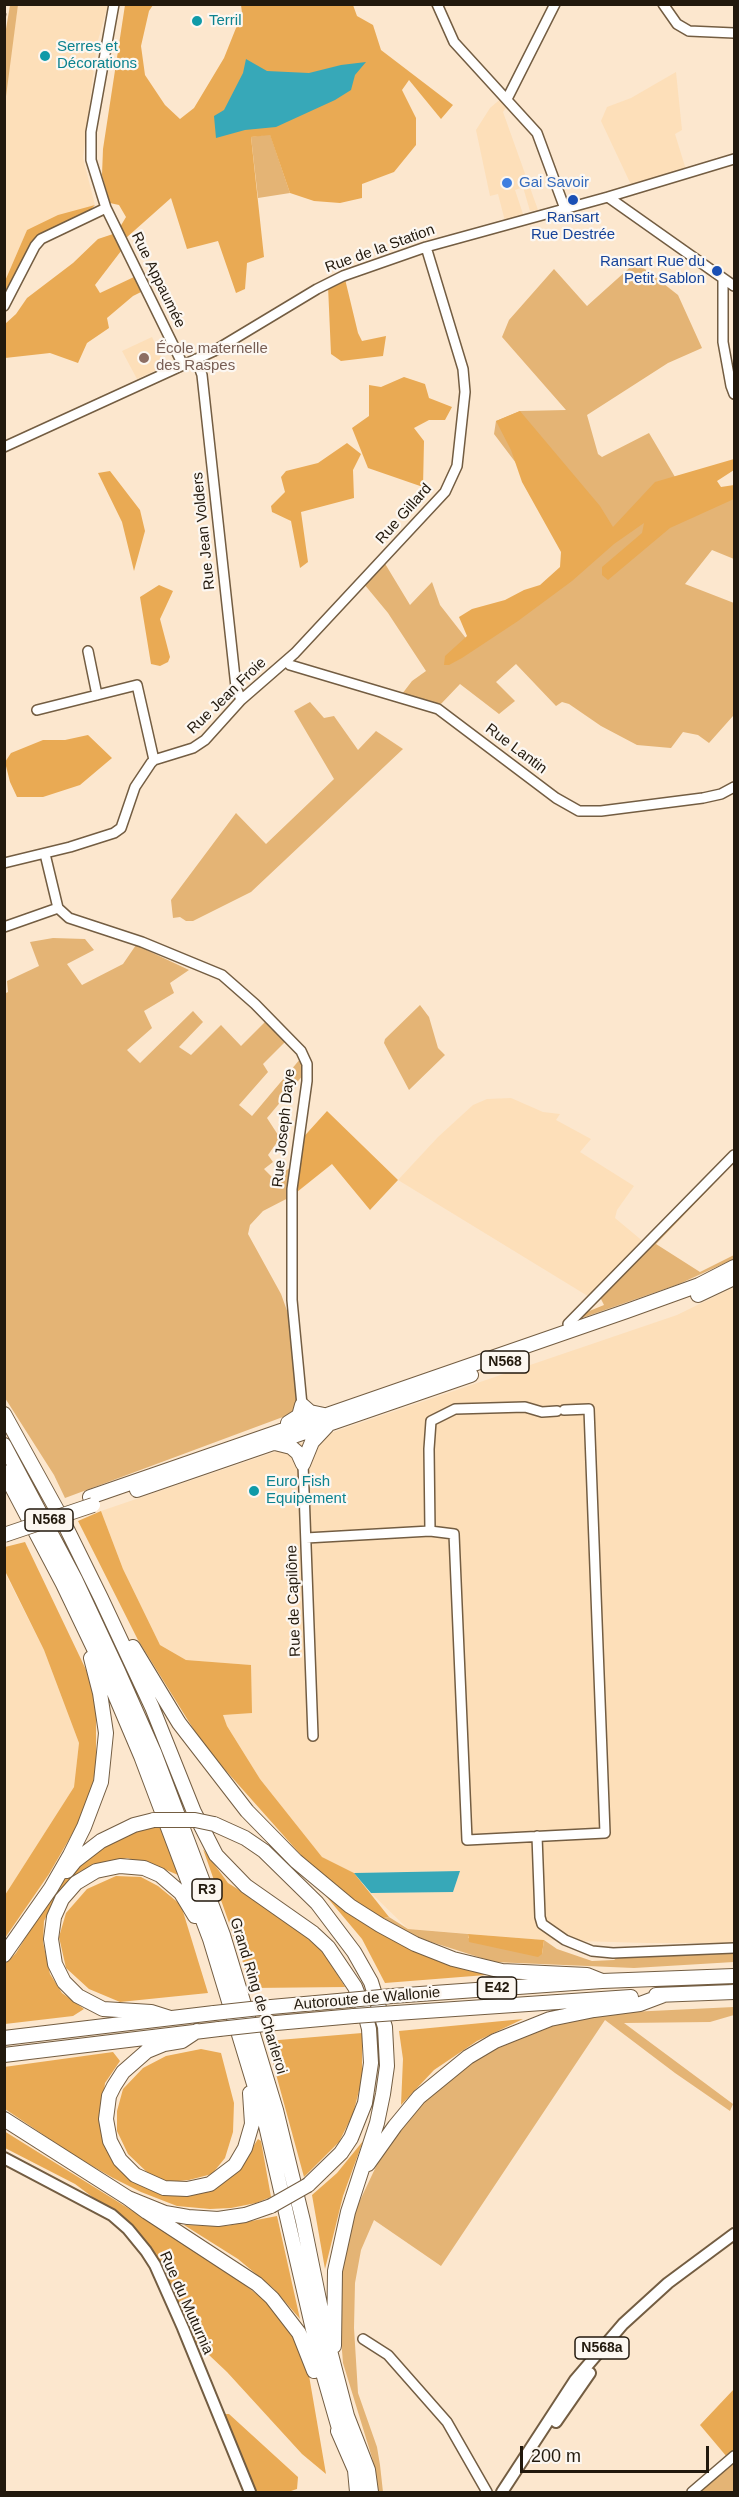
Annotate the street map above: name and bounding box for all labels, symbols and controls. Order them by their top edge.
place label: Terril [209,12,241,30]
marker: Terril [190,14,204,28]
place label: Serres et Décorations [57,38,137,73]
marker: Serres et Décorations [38,49,52,63]
place label: Gai Savoir [519,174,589,192]
marker: Gai Savoir [500,176,514,190]
marker: Ransart Rue Destrée [566,193,580,207]
place label: Ransart Rue Destrée [531,209,615,244]
street label: Rue de la Station [323,221,437,277]
street label: Rue Appaumée [127,229,189,331]
place label: Ransart Rue du Petit Sablon [600,253,705,288]
marker: Ransart Rue du Petit Sablon [710,264,724,278]
place label: École maternelle des Raspes [156,340,268,375]
marker: École maternelle des Raspes [137,351,151,365]
street label: Rue Jean Volders [189,471,219,591]
street label: Rue Gillard [372,480,436,548]
street label: Rue Jean Froie [184,654,270,738]
street label: Rue Lantin [482,720,550,778]
street label: Rue Joseph Daye [269,1068,299,1188]
road number: N568 [481,1351,529,1373]
place label: Euro Fish Equipement [266,1473,346,1508]
marker: Euro Fish Equipement [247,1484,261,1498]
road number: N568 [25,1509,73,1531]
street label: Rue de Capilône [283,1545,305,1657]
road number: R3 [192,1879,222,1901]
street label: Grand Ring de Charleroi [226,1916,290,2076]
road number: E42 [478,1977,516,1999]
street label: Autoroute de Wallonie [293,1984,441,2014]
street label: Rue du Muturnia [155,2249,217,2357]
road number: N568a [575,2337,629,2359]
scale bar [523,2434,712,2472]
text: 200 m [531,2446,581,2466]

